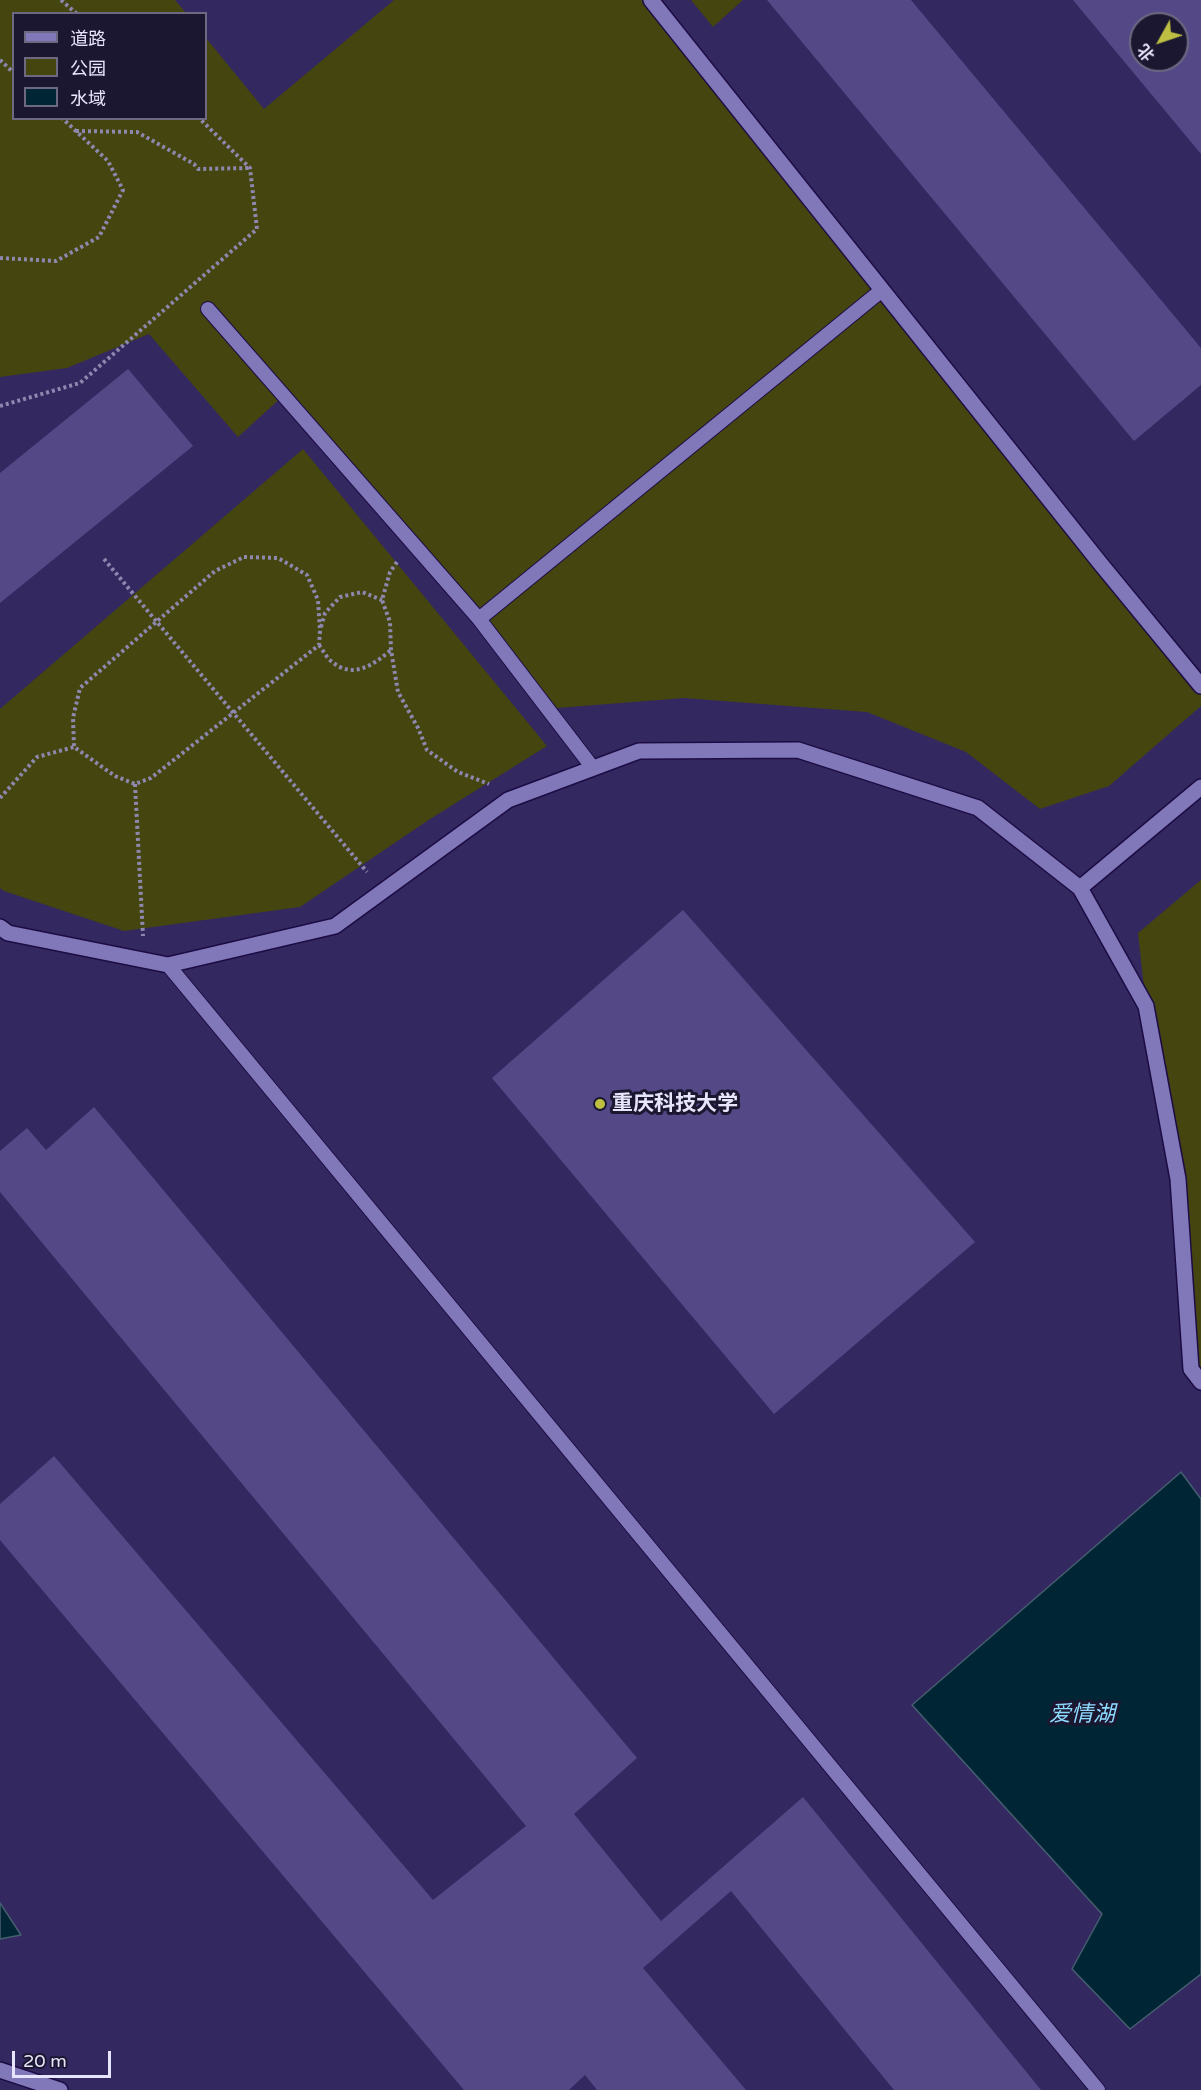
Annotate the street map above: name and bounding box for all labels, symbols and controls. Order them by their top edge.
legend [12,12,207,120]
north arrow [1129,12,1189,72]
text: 道路 [70,28,106,50]
text: 北 [1134,40,1160,65]
text: 公园 [70,58,106,80]
text: 水域 [70,88,106,110]
place label: 重庆科技大学 [612,1091,738,1117]
marker: 重庆科技大学 [593,1097,607,1111]
water label: 爱情湖 [1049,1702,1115,1728]
scale bar [15,2039,114,2077]
text: 20 m [23,2050,67,2072]

